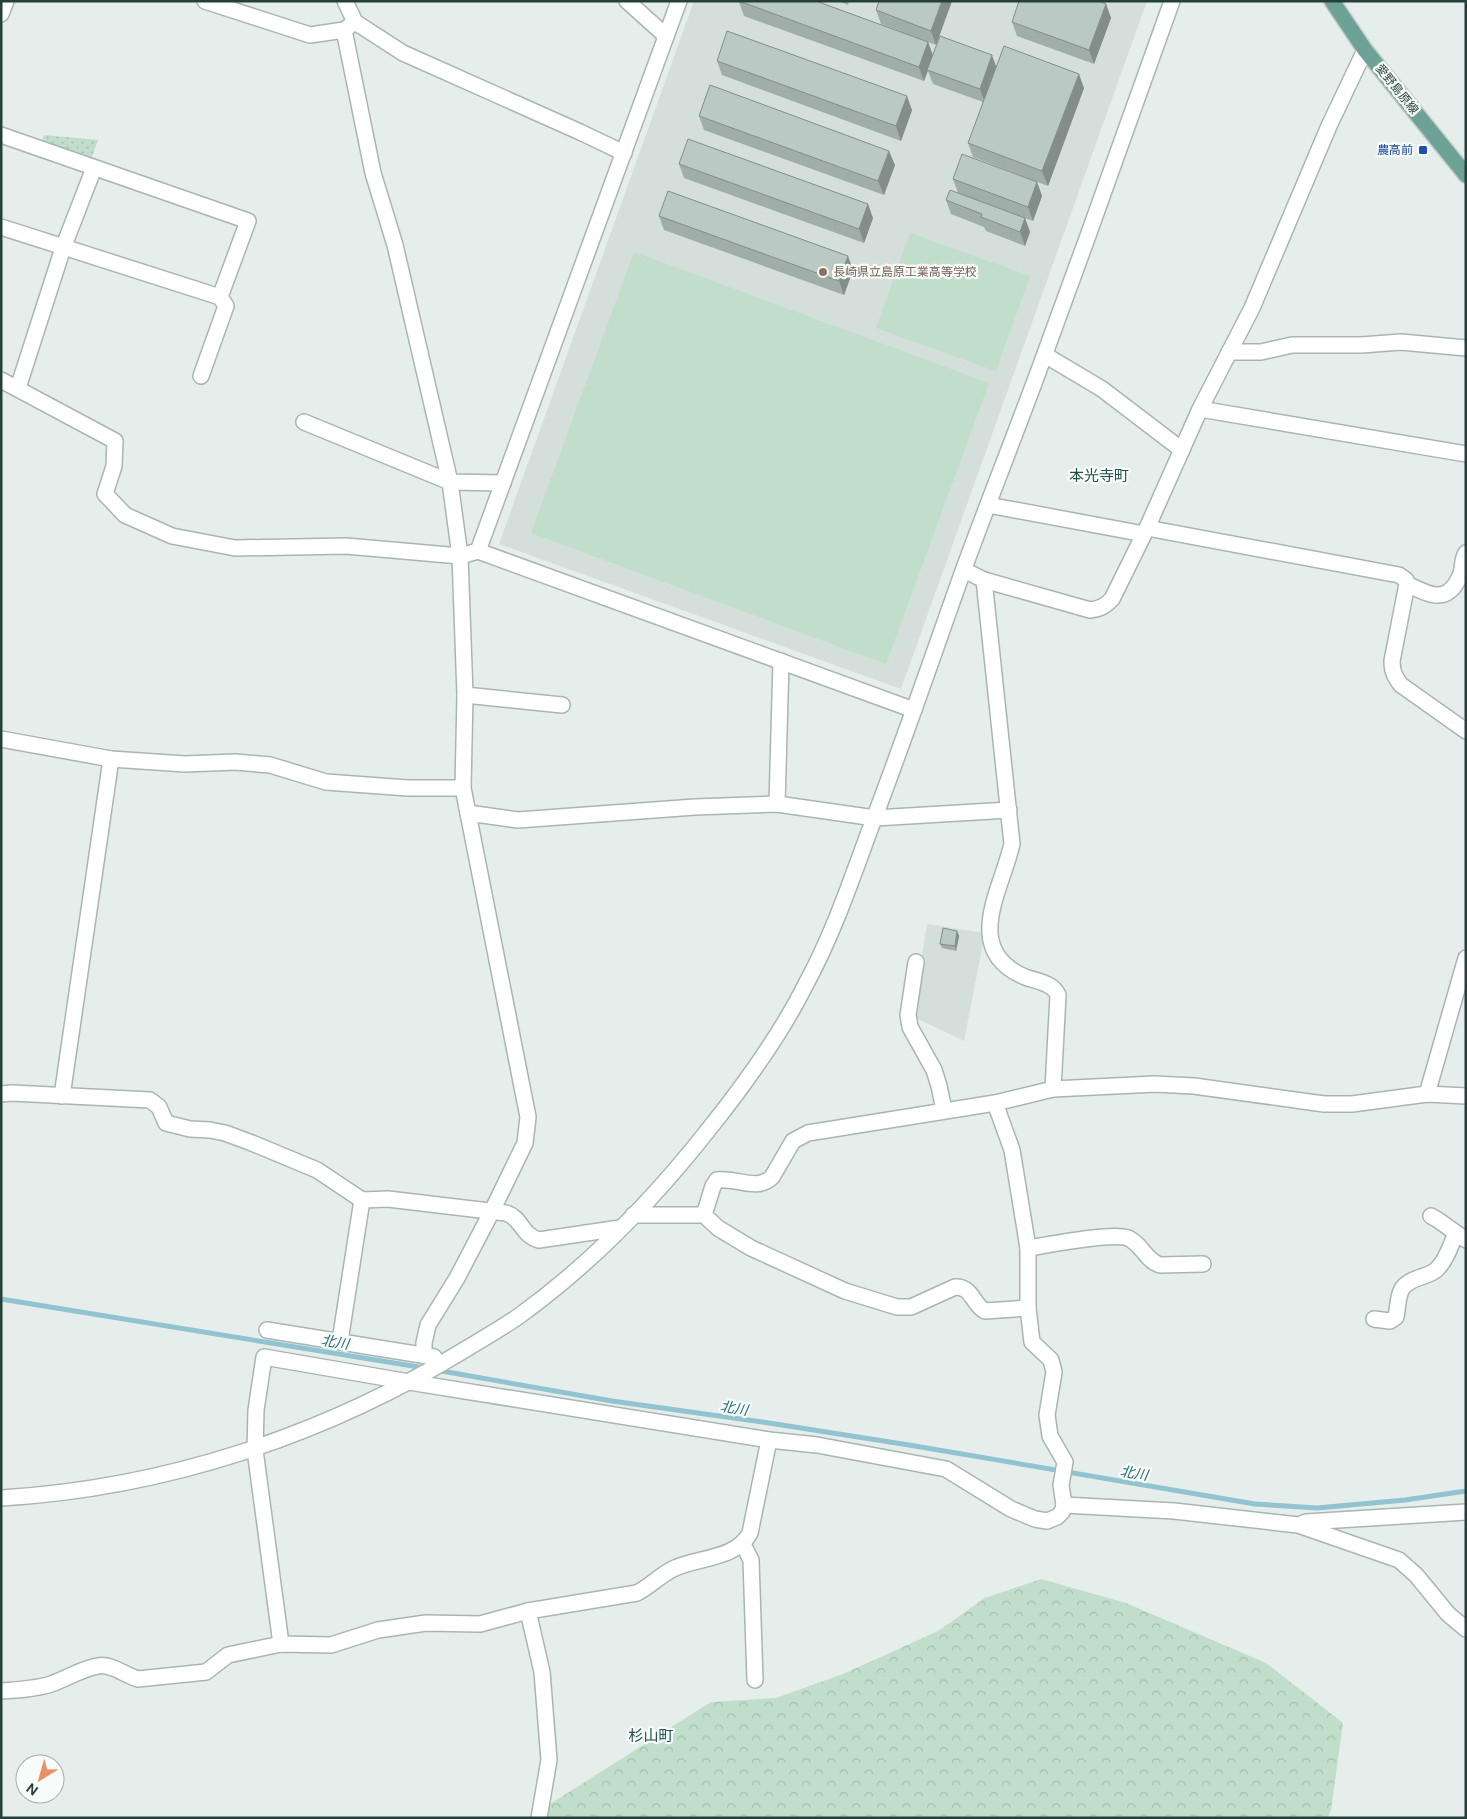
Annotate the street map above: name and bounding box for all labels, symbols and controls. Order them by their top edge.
street label: 愛野島原線 [1372,61,1422,117]
place label: 農高前 [1377,142,1413,158]
marker: 農高前 [1417,144,1429,156]
place label: 長崎県立島原工業高等学校 [833,264,977,280]
marker: 長崎県立島原工業高等学校 [817,266,829,278]
district label: 本光寺町 [1069,466,1129,486]
water label: 北川 [320,1331,352,1353]
water label: 北川 [719,1397,751,1419]
water label: 北川 [1119,1462,1151,1484]
district label: 杉山町 [628,1726,674,1746]
north arrow [15,1754,65,1804]
text: N [23,1779,42,1800]

